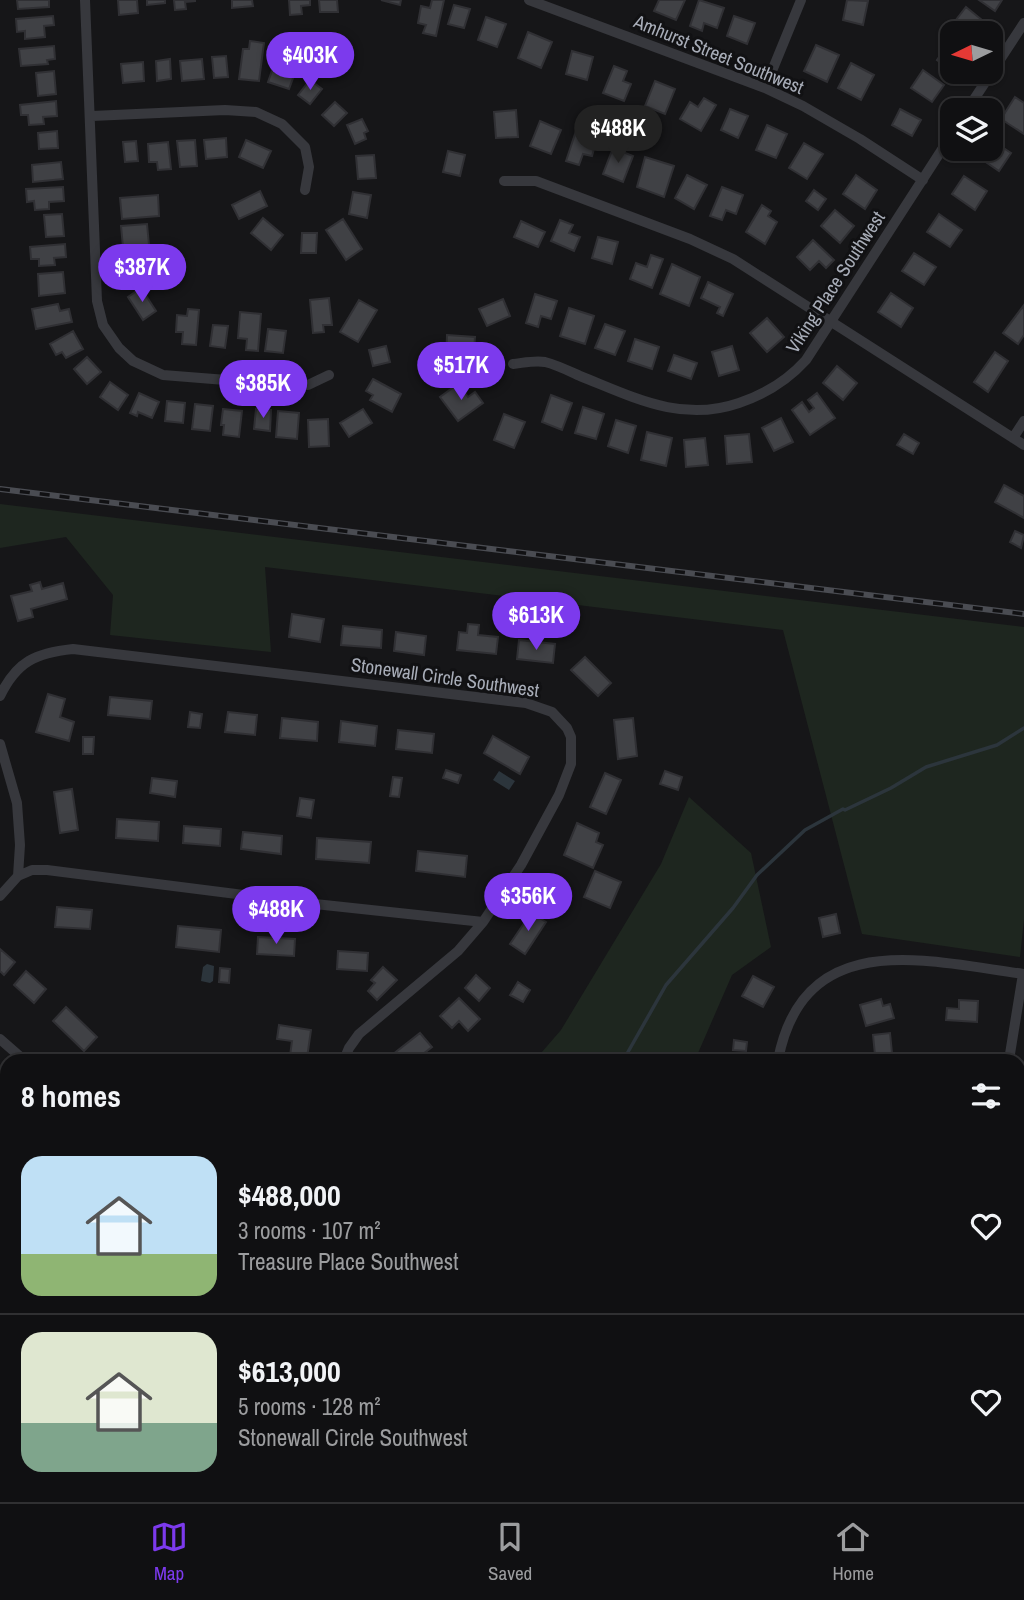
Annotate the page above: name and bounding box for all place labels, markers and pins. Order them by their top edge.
pin: $403K [261,32,359,92]
pin: $488K [569,106,667,165]
pin: $387K [93,244,191,304]
pin: $517K [412,342,510,402]
pin: $385K [214,360,312,420]
pin: $613K [487,592,585,652]
pin: $356K [479,874,577,933]
pin: $488K [227,886,325,946]

